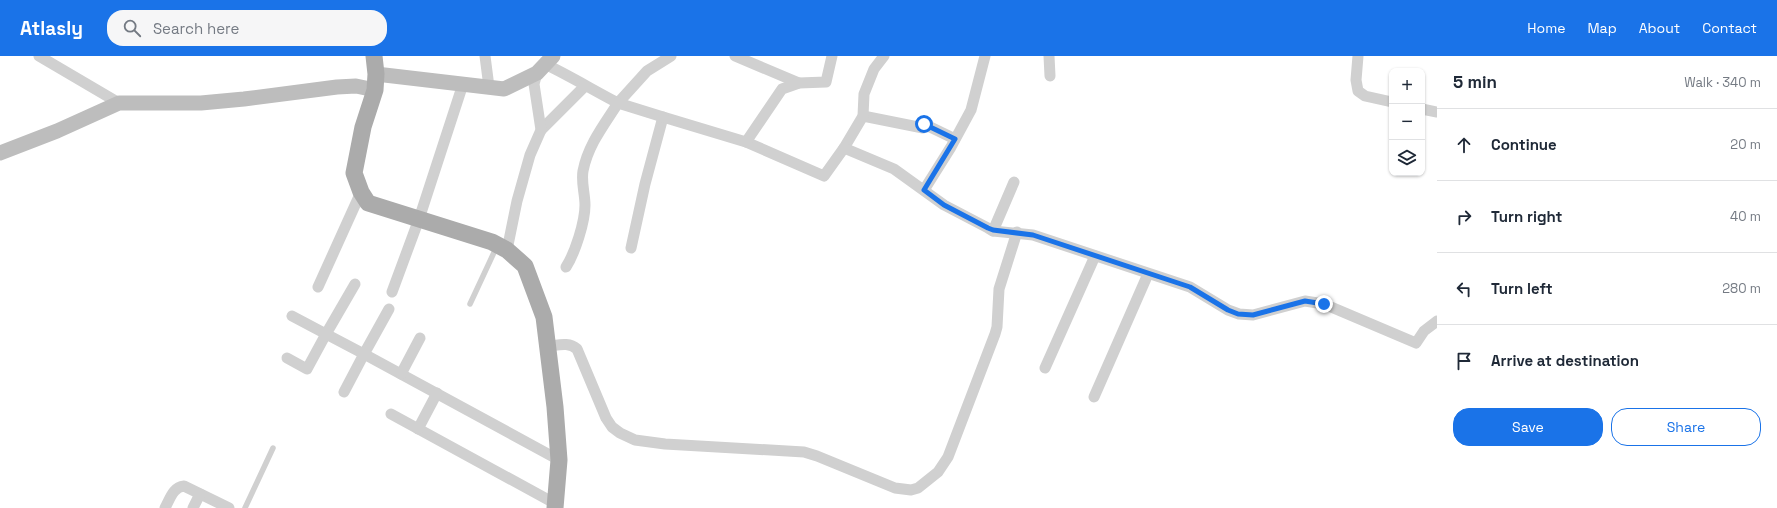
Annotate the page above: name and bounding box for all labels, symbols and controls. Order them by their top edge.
search box [107,10,387,46]
text: Atlasly [20,16,83,41]
icon: search [121,17,143,39]
text: Search here [153,19,239,38]
text: Home [1527,19,1565,37]
text: Map [1587,19,1617,37]
text: About [1639,19,1680,37]
text: Contact [1702,19,1757,37]
map controls [1389,68,1425,176]
button: + [1389,68,1425,104]
text: 5 min [1453,71,1497,93]
text: Walk · 340 m [1684,74,1761,91]
button: − [1389,104,1425,140]
route start [915,115,933,133]
icon: ahead [1453,134,1475,156]
text: Continue [1491,135,1557,154]
text: 20 m [1730,136,1761,153]
button: layers [1389,140,1425,176]
icon: right [1453,206,1475,228]
text: Turn right [1491,207,1562,226]
text: 40 m [1730,208,1761,225]
icon: left [1453,278,1475,300]
text: Turn left [1491,279,1553,298]
text: 280 m [1722,280,1761,297]
route end [1315,295,1333,313]
icon: arrive [1453,350,1475,372]
text: Arrive at destination [1491,351,1639,370]
button: Save [1453,408,1603,446]
button: Share [1611,408,1761,446]

